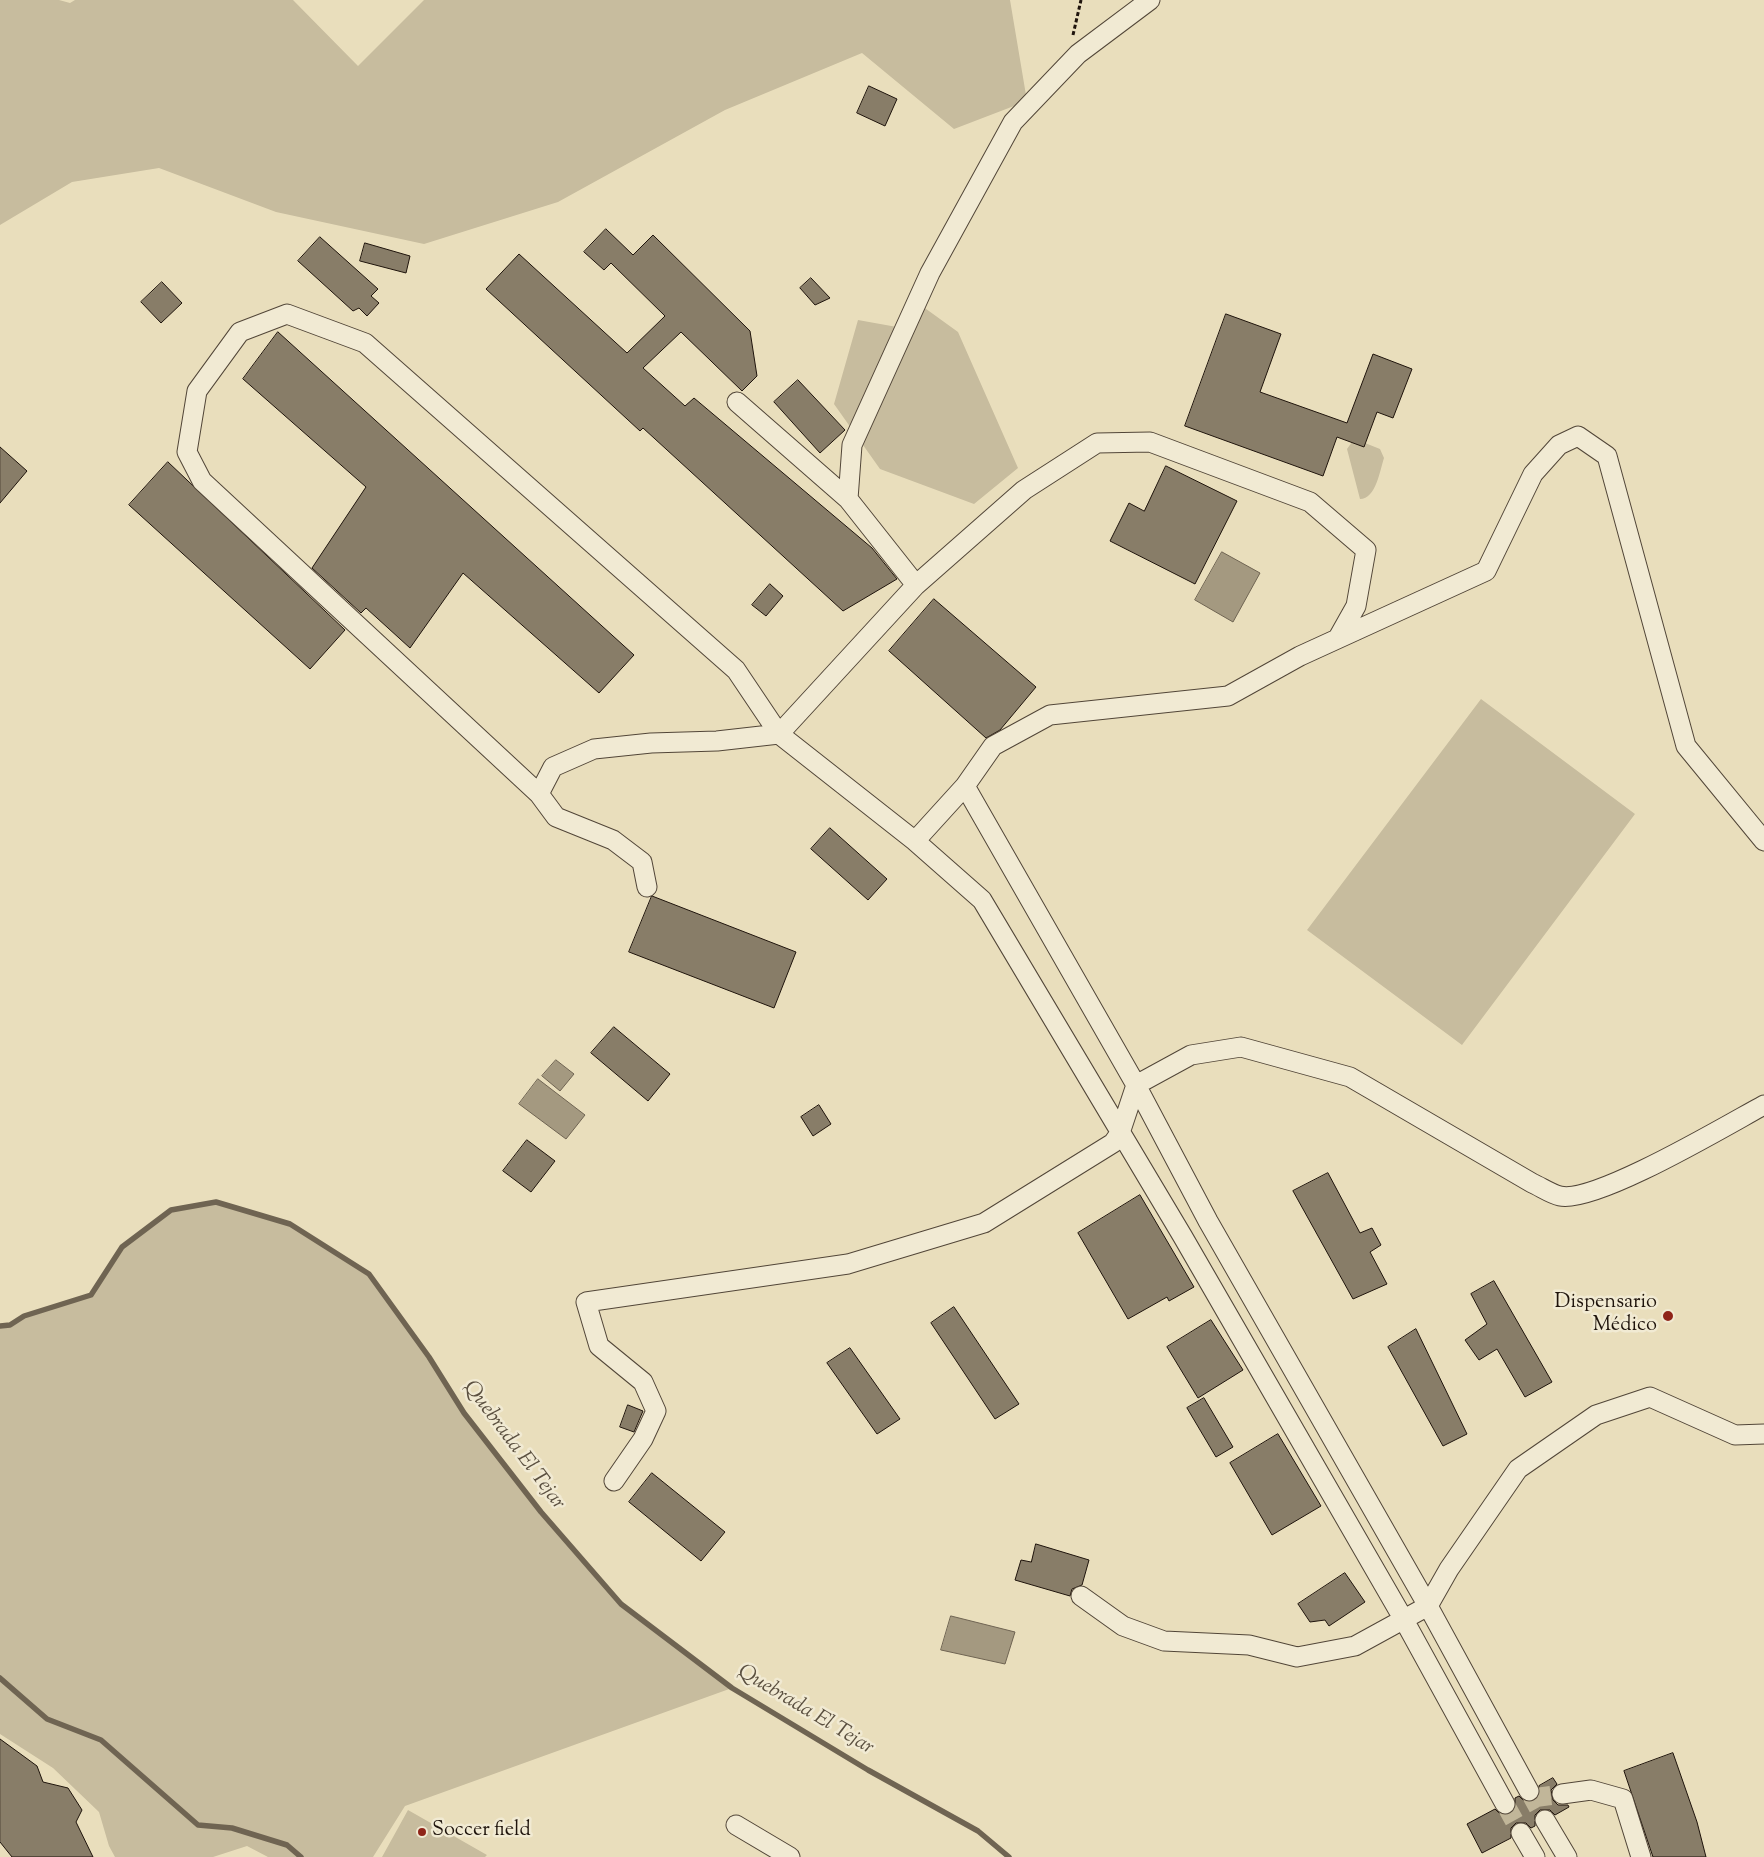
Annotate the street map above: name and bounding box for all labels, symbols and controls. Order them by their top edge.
place label: Dispensario Médico [1555,1292,1657,1339]
marker: Dispensario Médico [1661,1309,1675,1323]
water label: Quebrada El Tejar [456,1377,570,1515]
water label: Quebrada El Tejar [732,1660,878,1762]
place label: Soccer field [432,1820,531,1844]
marker: Soccer field [416,1826,428,1838]

